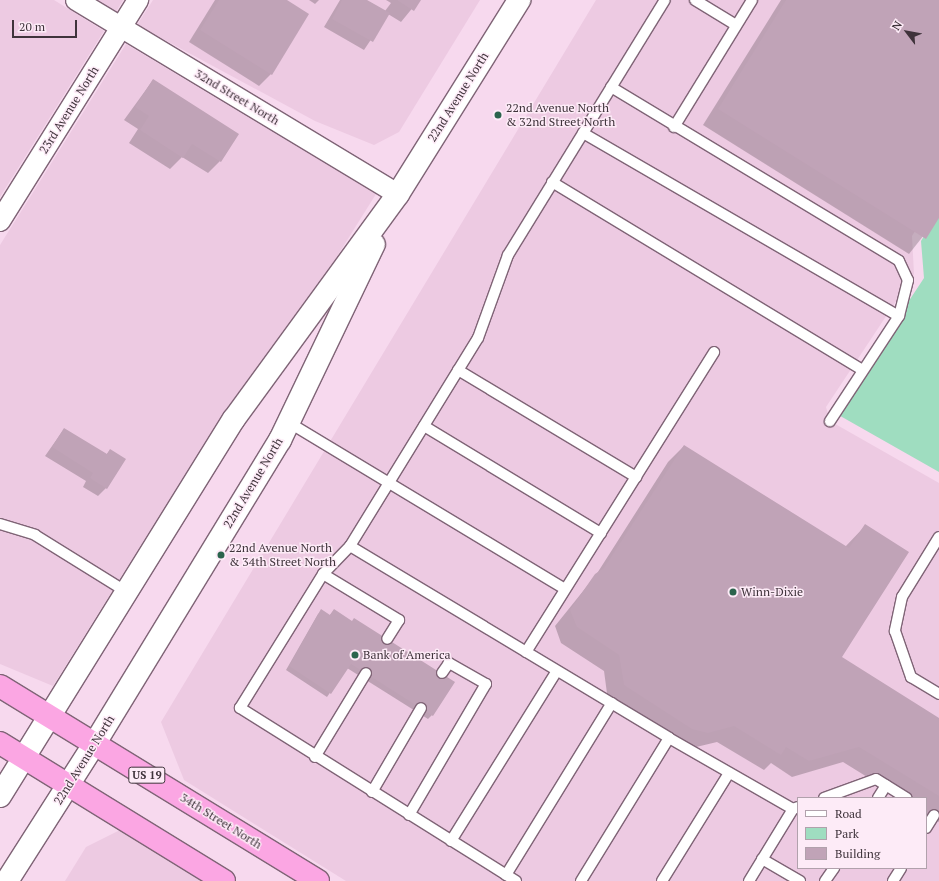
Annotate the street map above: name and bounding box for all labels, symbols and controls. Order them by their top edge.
scale bar [14,12,79,38]
north arrow [887,12,927,52]
text: N [889,18,905,33]
text: 20 m [19,19,45,34]
street label: 22nd Avenue North [425,49,491,145]
street label: 23rd Avenue North [36,63,102,157]
street label: 32nd Street North [192,66,282,128]
place label: 22nd Avenue North & 32nd Street North [506,101,615,129]
marker: 22nd Avenue North & 32nd Street North [493,110,503,120]
street label: 22nd Avenue North [220,435,286,531]
place label: 22nd Avenue North & 34th Street North [229,541,336,569]
marker: 22nd Avenue North & 34th Street North [216,550,226,560]
place label: Winn-Dixie [741,585,803,599]
marker: Winn-Dixie [728,587,738,597]
place label: Bank of America [363,648,451,662]
marker: Bank of America [350,650,360,660]
street label: 22nd Avenue North [51,712,117,808]
road number: US 19 [128,766,166,784]
street label: 34th Street North [177,790,265,852]
legend [797,797,927,869]
text: Road [835,806,862,821]
text: Park [835,826,859,841]
text: Building [835,846,880,861]

